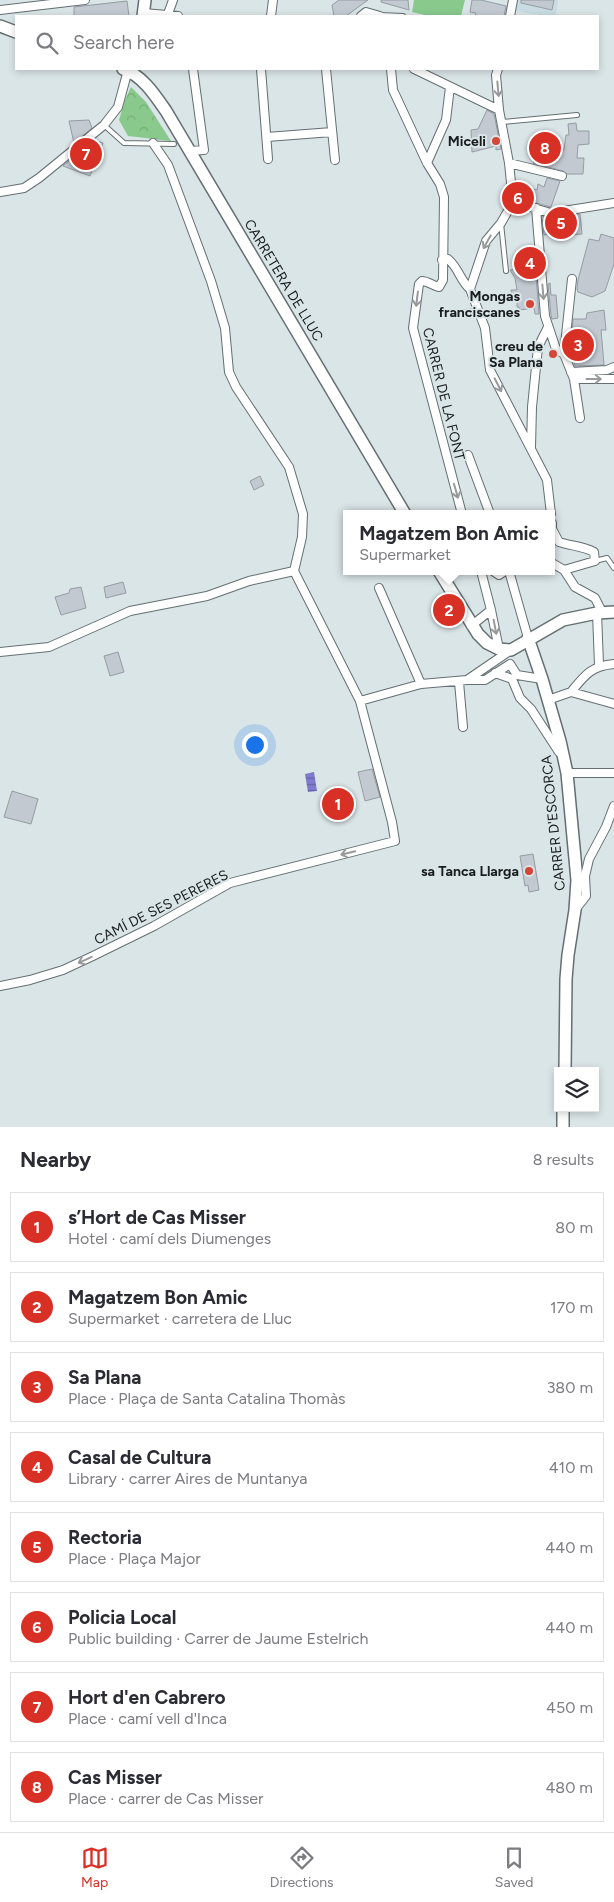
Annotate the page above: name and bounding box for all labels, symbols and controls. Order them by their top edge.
search box [15,15,599,70]
icon: search [33,29,61,57]
text: Search here [73,31,175,54]
one-way arrow [493,81,502,97]
pin: 8 [529,129,561,167]
place label: Miceli [448,133,486,150]
pin: 7 [70,135,102,173]
marker: Miceli [490,135,502,147]
pin: 6 [502,179,534,217]
pin: 5 [545,204,577,242]
street label: CARRETERA DE LLUC [240,216,327,344]
one-way arrow [482,234,492,249]
pin: 4 [514,244,546,282]
one-way arrow [538,283,547,299]
place label: Mongas franciscanes [439,288,520,321]
one-way arrow [412,291,422,307]
marker: Mongas franciscanes [524,298,536,310]
street label: CARRER DE LA FONT [419,326,468,463]
pin: 3 [562,326,594,364]
place label: creu de Sa Plana [489,338,543,371]
marker: creu de Sa Plana [547,348,559,360]
one-way arrow [586,374,602,384]
one-way arrow [494,377,503,392]
one-way arrow [451,483,461,499]
popup [343,510,555,575]
text: Magatzem Bon Amic [359,522,539,545]
text: Supermarket [359,545,451,564]
pin: 2 [433,591,465,629]
one-way arrow [491,619,500,635]
your location [242,732,268,758]
street label: CARRER D'ESCORCA [538,754,569,892]
pin: 1 [322,785,354,823]
one-way arrow [340,849,356,858]
place label: sa Tanca Llarga [421,863,519,880]
marker: sa Tanca Llarga [523,865,535,877]
street label: CAMÍ DE SES PERERES [91,866,231,949]
one-way arrow [78,955,93,965]
map controls [554,1067,599,1112]
button: layers [554,1067,599,1112]
text: Nearby [20,1147,91,1172]
text: 8 results [533,1150,594,1169]
text: s’Hort de Cas Misser [68,1206,246,1229]
text: 1 [34,1218,40,1237]
text: 80 m [555,1218,593,1237]
text: Hotel · camí dels Diumenges [68,1229,271,1248]
text: Magatzem Bon Amic [68,1286,248,1309]
text: 2 [32,1298,42,1317]
text: 170 m [550,1298,593,1317]
text: Supermarket · carretera de Lluc [68,1309,292,1328]
text: Sa Plana [68,1366,141,1389]
text: 3 [33,1378,41,1397]
text: 380 m [547,1378,593,1397]
text: Place · Plaça de Santa Catalina Thomàs [68,1389,346,1408]
text: Casal de Cultura [68,1446,211,1469]
text: 4 [32,1458,42,1477]
text: 410 m [549,1458,593,1477]
text: Library · carrer Aires de Muntanya [68,1469,307,1488]
text: Rectoria [68,1526,142,1549]
text: 5 [32,1538,42,1557]
text: 440 m [545,1538,593,1557]
text: Place · Plaça Major [68,1549,201,1568]
text: Policia Local [68,1606,176,1629]
text: 6 [32,1618,42,1637]
text: 440 m [545,1618,593,1637]
text: Public building · Carrer de Jaume Estelrich [68,1629,368,1648]
text: Hort d'en Cabrero [68,1686,226,1709]
text: 7 [33,1698,41,1717]
text: 450 m [546,1698,593,1717]
text: Place · camí vell d'Inca [68,1709,227,1728]
text: Cas Misser [68,1766,162,1789]
text: 8 [32,1778,42,1797]
text: 480 m [545,1778,593,1797]
text: Place · carrer de Cas Misser [68,1789,264,1808]
tab: Map [81,1844,109,1891]
tab: Directions [270,1844,334,1891]
tab: Saved [495,1844,533,1891]

